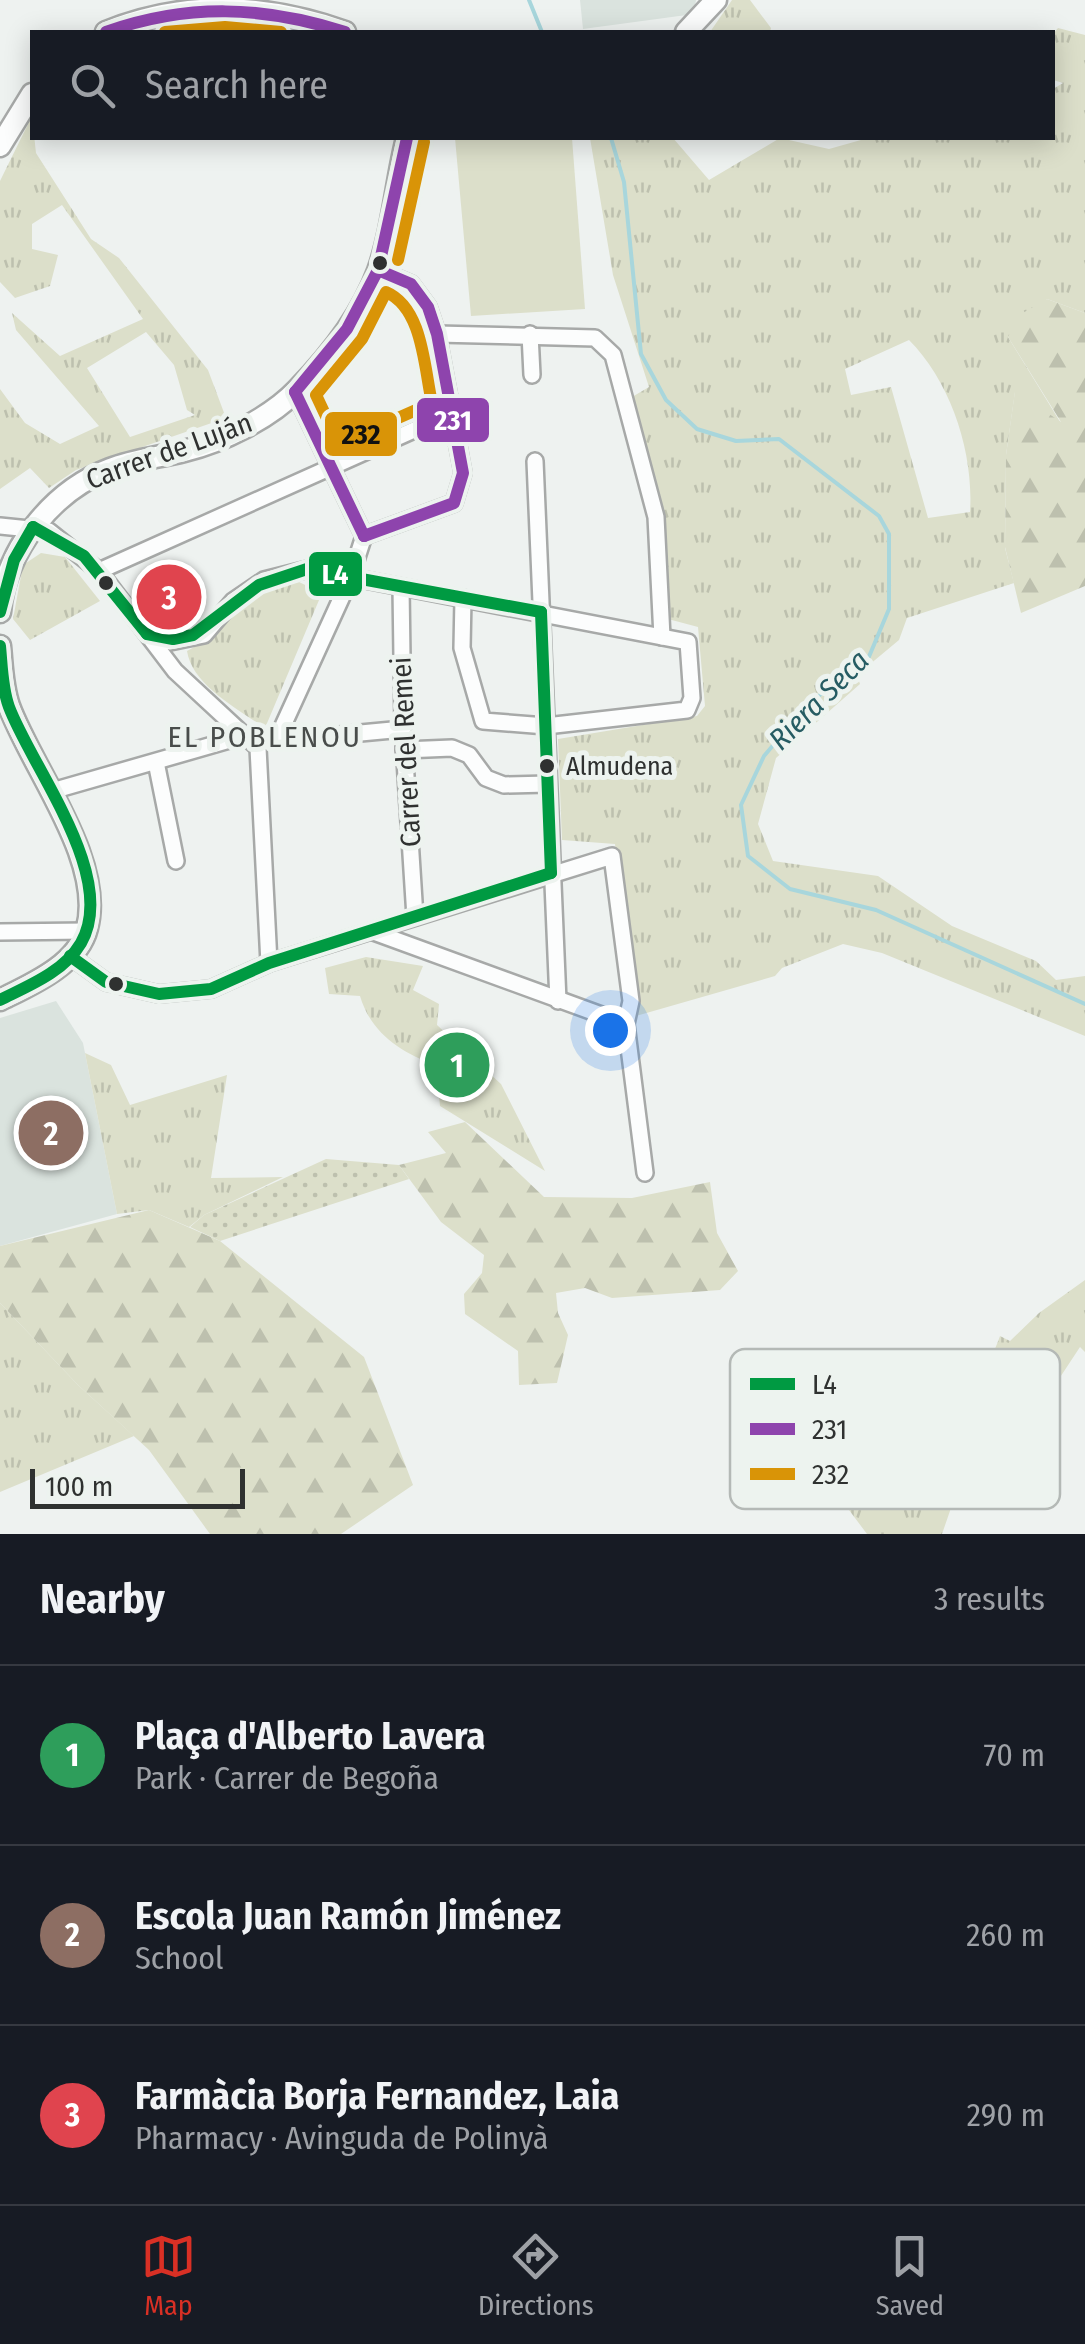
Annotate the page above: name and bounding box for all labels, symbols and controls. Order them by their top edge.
search box [30,30,1055,140]
icon: search [65,58,120,113]
text: Search here [145,62,328,108]
unlabelled marker [370,253,390,273]
line badge: 231 [415,396,491,444]
text: 231 [433,404,472,437]
street label: Carrer de Luján [82,406,256,496]
line badge: 232 [323,410,399,458]
text: 232 [341,418,381,451]
line badge: L4 [307,550,364,598]
text: L4 [322,558,348,591]
pin: 3 [136,560,202,634]
unlabelled marker [96,573,116,593]
water label: Riera Seca [762,643,876,757]
street label: Carrer del Remei [385,656,427,848]
district label: EL POBLENOU [168,719,362,755]
place label: Almudena [566,751,673,782]
marker: Almudena [537,756,557,776]
unlabelled marker [106,974,126,994]
your location [585,1005,636,1056]
pin: 1 [424,1028,490,1102]
pin: 2 [18,1096,84,1170]
legend [730,1349,1060,1509]
text: L4 [812,1368,837,1401]
text: 231 [812,1413,847,1446]
text: 232 [812,1458,849,1491]
scale bar [30,1464,245,1508]
text: 100 m [45,1470,113,1503]
text: Nearby [40,1574,165,1624]
text: 3 results [934,1580,1045,1618]
text: Plaça d'Alberto Lavera [135,1713,485,1759]
text: 1 [66,1736,79,1774]
text: 70 m [984,1736,1045,1774]
text: Park · Carrer de Begoña [135,1759,439,1797]
text: Escola Juan Ramón Jiménez [135,1893,561,1939]
text: 2 [65,1916,80,1954]
text: 260 m [966,1916,1045,1954]
text: School [135,1939,224,1977]
text: Farmàcia Borja Fernandez, Laia [135,2073,619,2119]
text: 3 [65,2096,80,2134]
text: 290 m [967,2096,1045,2134]
text: Pharmacy · Avinguda de Polinyà [135,2119,548,2157]
tab: Map [141,2229,196,2322]
tab: Directions [478,2229,594,2322]
tab: Saved [876,2229,944,2322]

